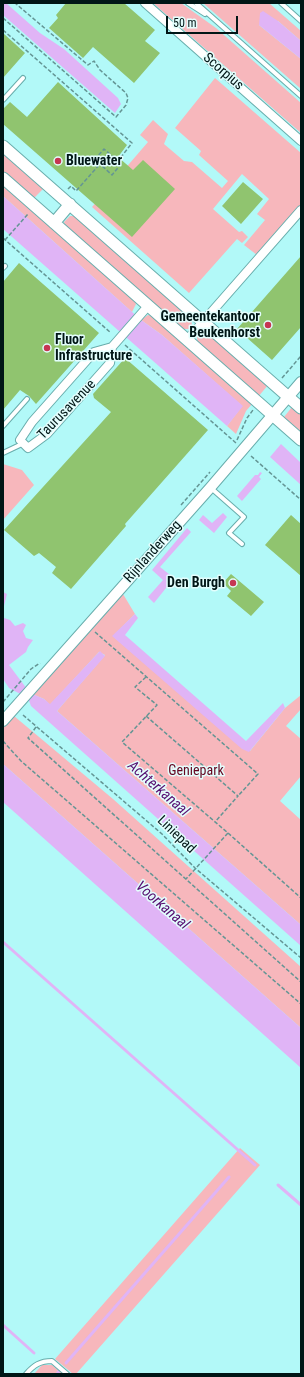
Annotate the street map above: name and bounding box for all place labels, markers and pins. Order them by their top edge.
place label: Bluewater [66,153,122,169]
marker: Bluewater [53,156,63,166]
place label: Gemeentekantoor Beukenhorst [161,309,260,342]
marker: Gemeentekantoor Beukenhorst [263,320,273,330]
place label: Fluor Infrastructure [55,332,132,364]
marker: Fluor Infrastructure [42,343,52,353]
place label: Den Burgh [167,575,225,591]
marker: Den Burgh [228,578,238,588]

